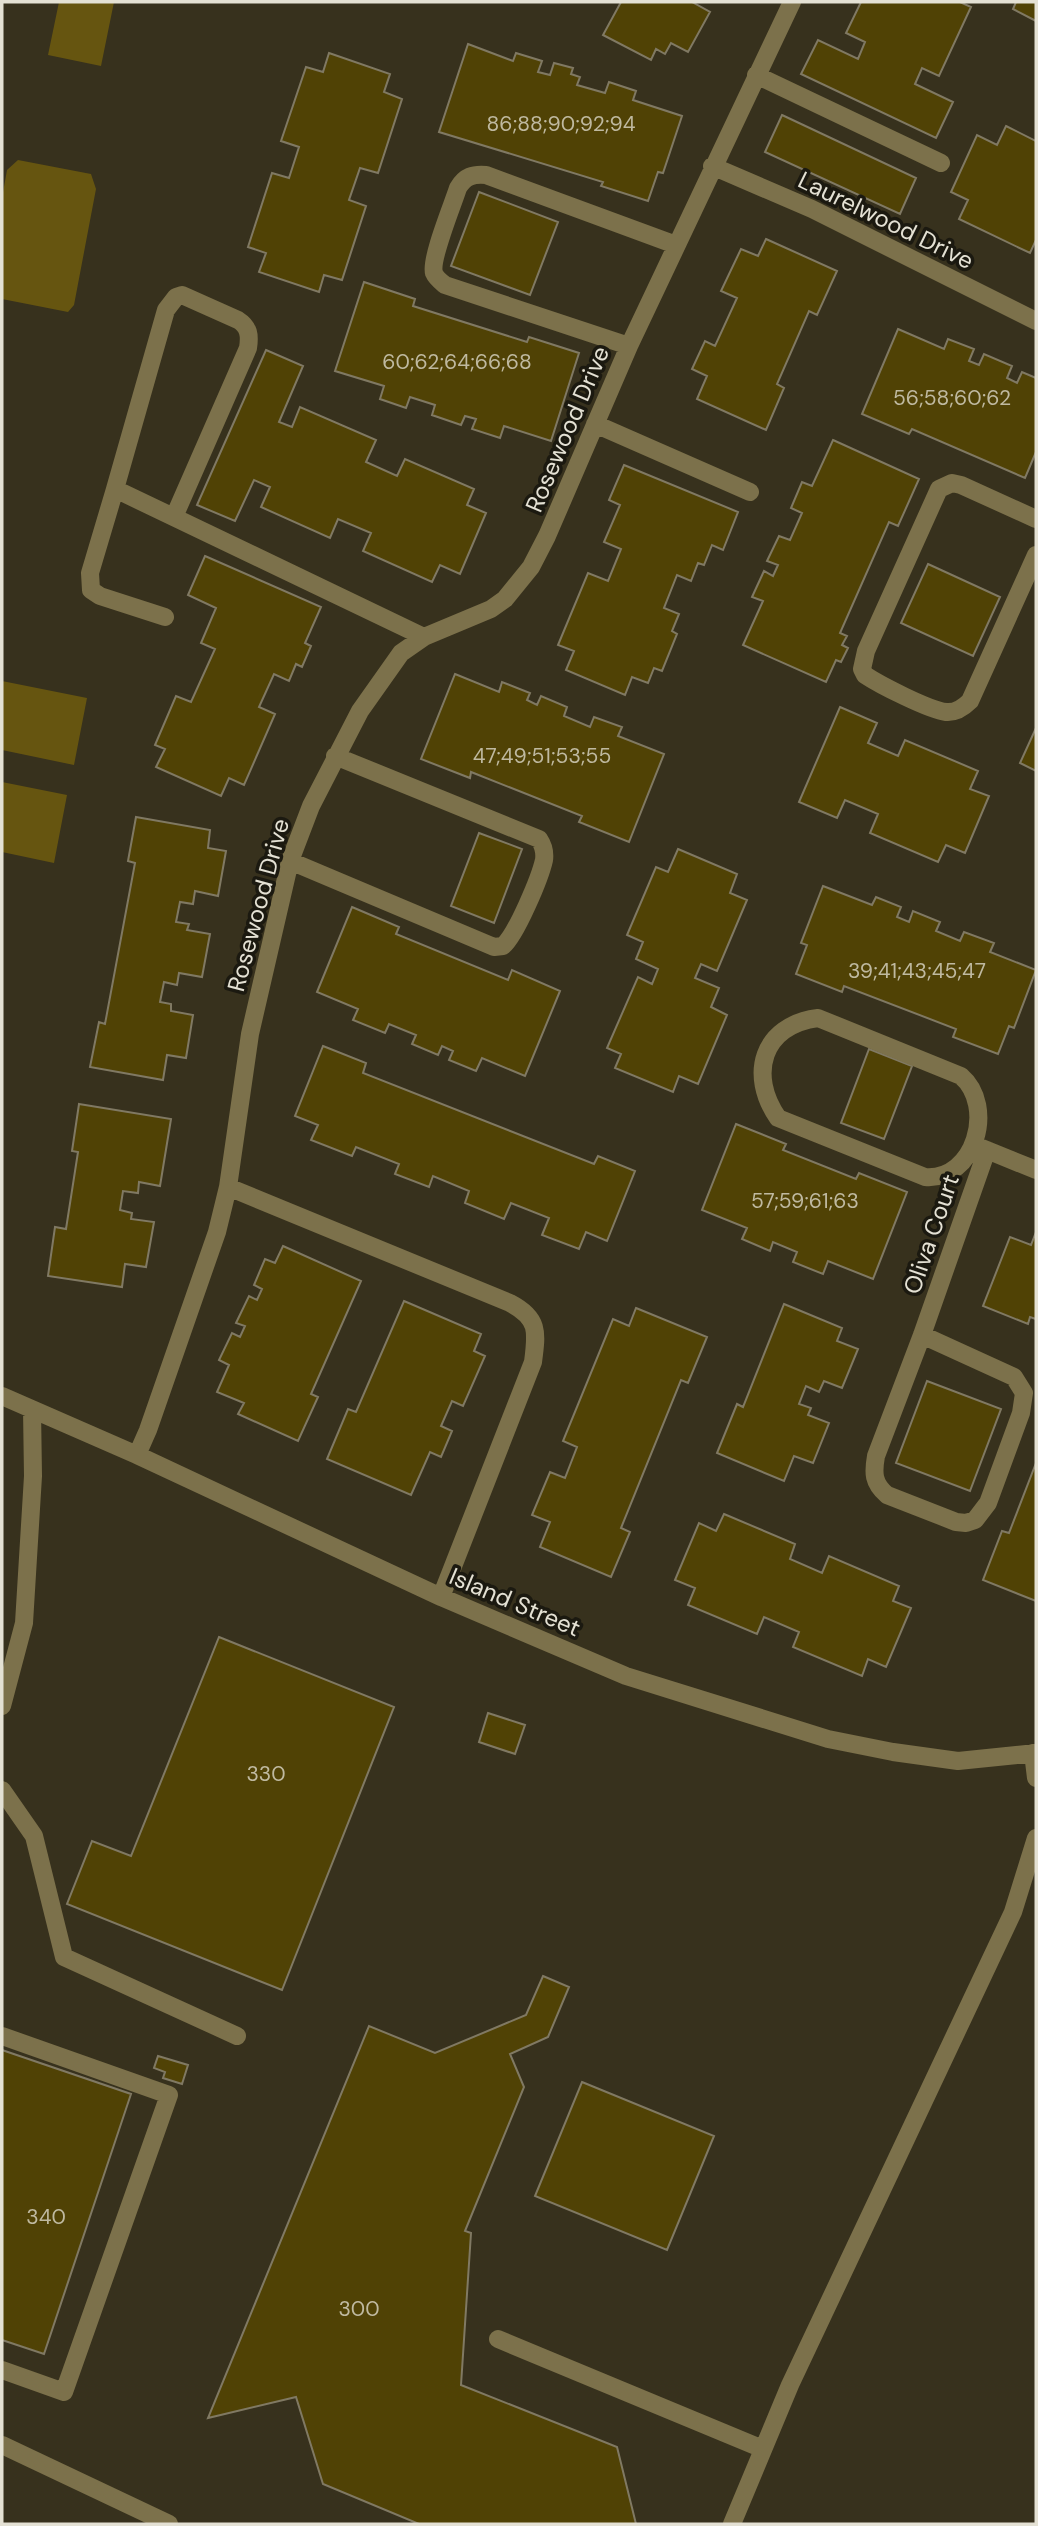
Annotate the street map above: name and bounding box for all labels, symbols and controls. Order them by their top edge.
house number: 86;88;90;92;94 [487,110,636,138]
street label: Laurelwood Drive [793,164,979,276]
street label: Rosewood Drive [518,341,616,517]
house number: 60;62;64;66;68 [382,348,532,376]
house number: 56;58;60;62 [893,384,1011,412]
house number: 47;49;51;53;55 [473,742,611,770]
street label: Rosewood Drive [220,815,296,995]
house number: 39;41;43;45;47 [848,957,986,985]
street label: Oliva Court [896,1170,966,1298]
house number: 57;59;61;63 [751,1187,859,1215]
street label: Island Street [445,1561,585,1643]
house number: 330 [246,1760,286,1788]
house number: 340 [26,2203,66,2231]
house number: 300 [338,2295,380,2323]

